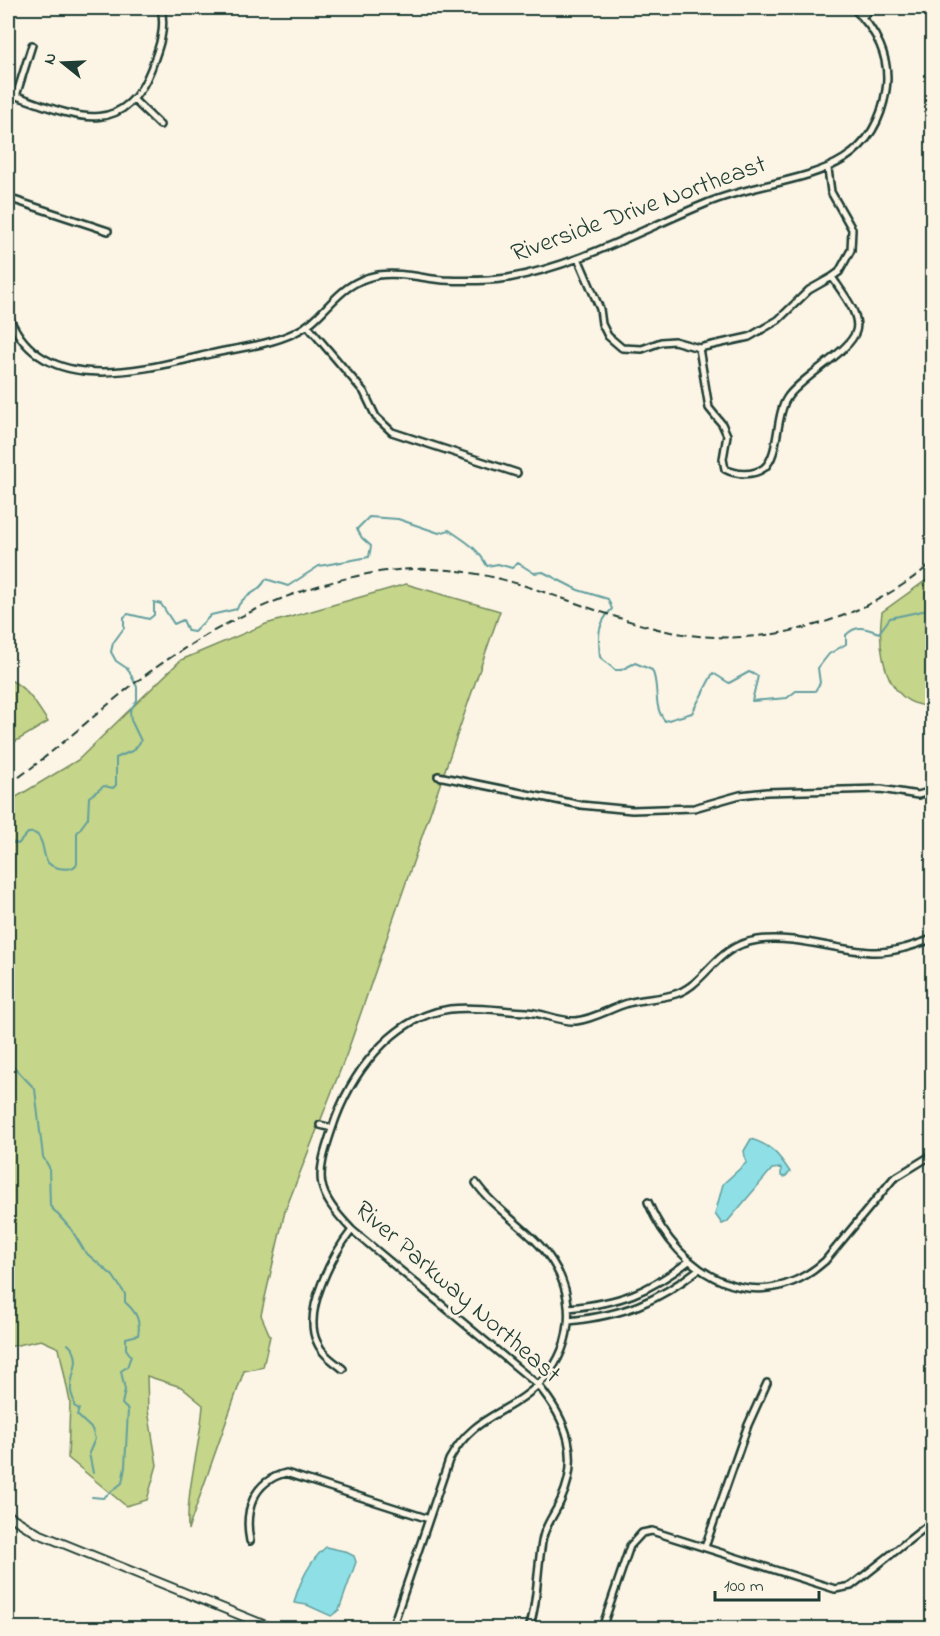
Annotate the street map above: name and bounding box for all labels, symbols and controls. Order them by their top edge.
north arrow [33,33,93,93]
text: N [38,50,64,68]
street label: Riverside Drive Northeast [506,146,772,274]
street label: River Parkway Northeast [345,1192,569,1394]
scale bar [715,1564,818,1602]
text: 100 m [724,1574,764,1600]

